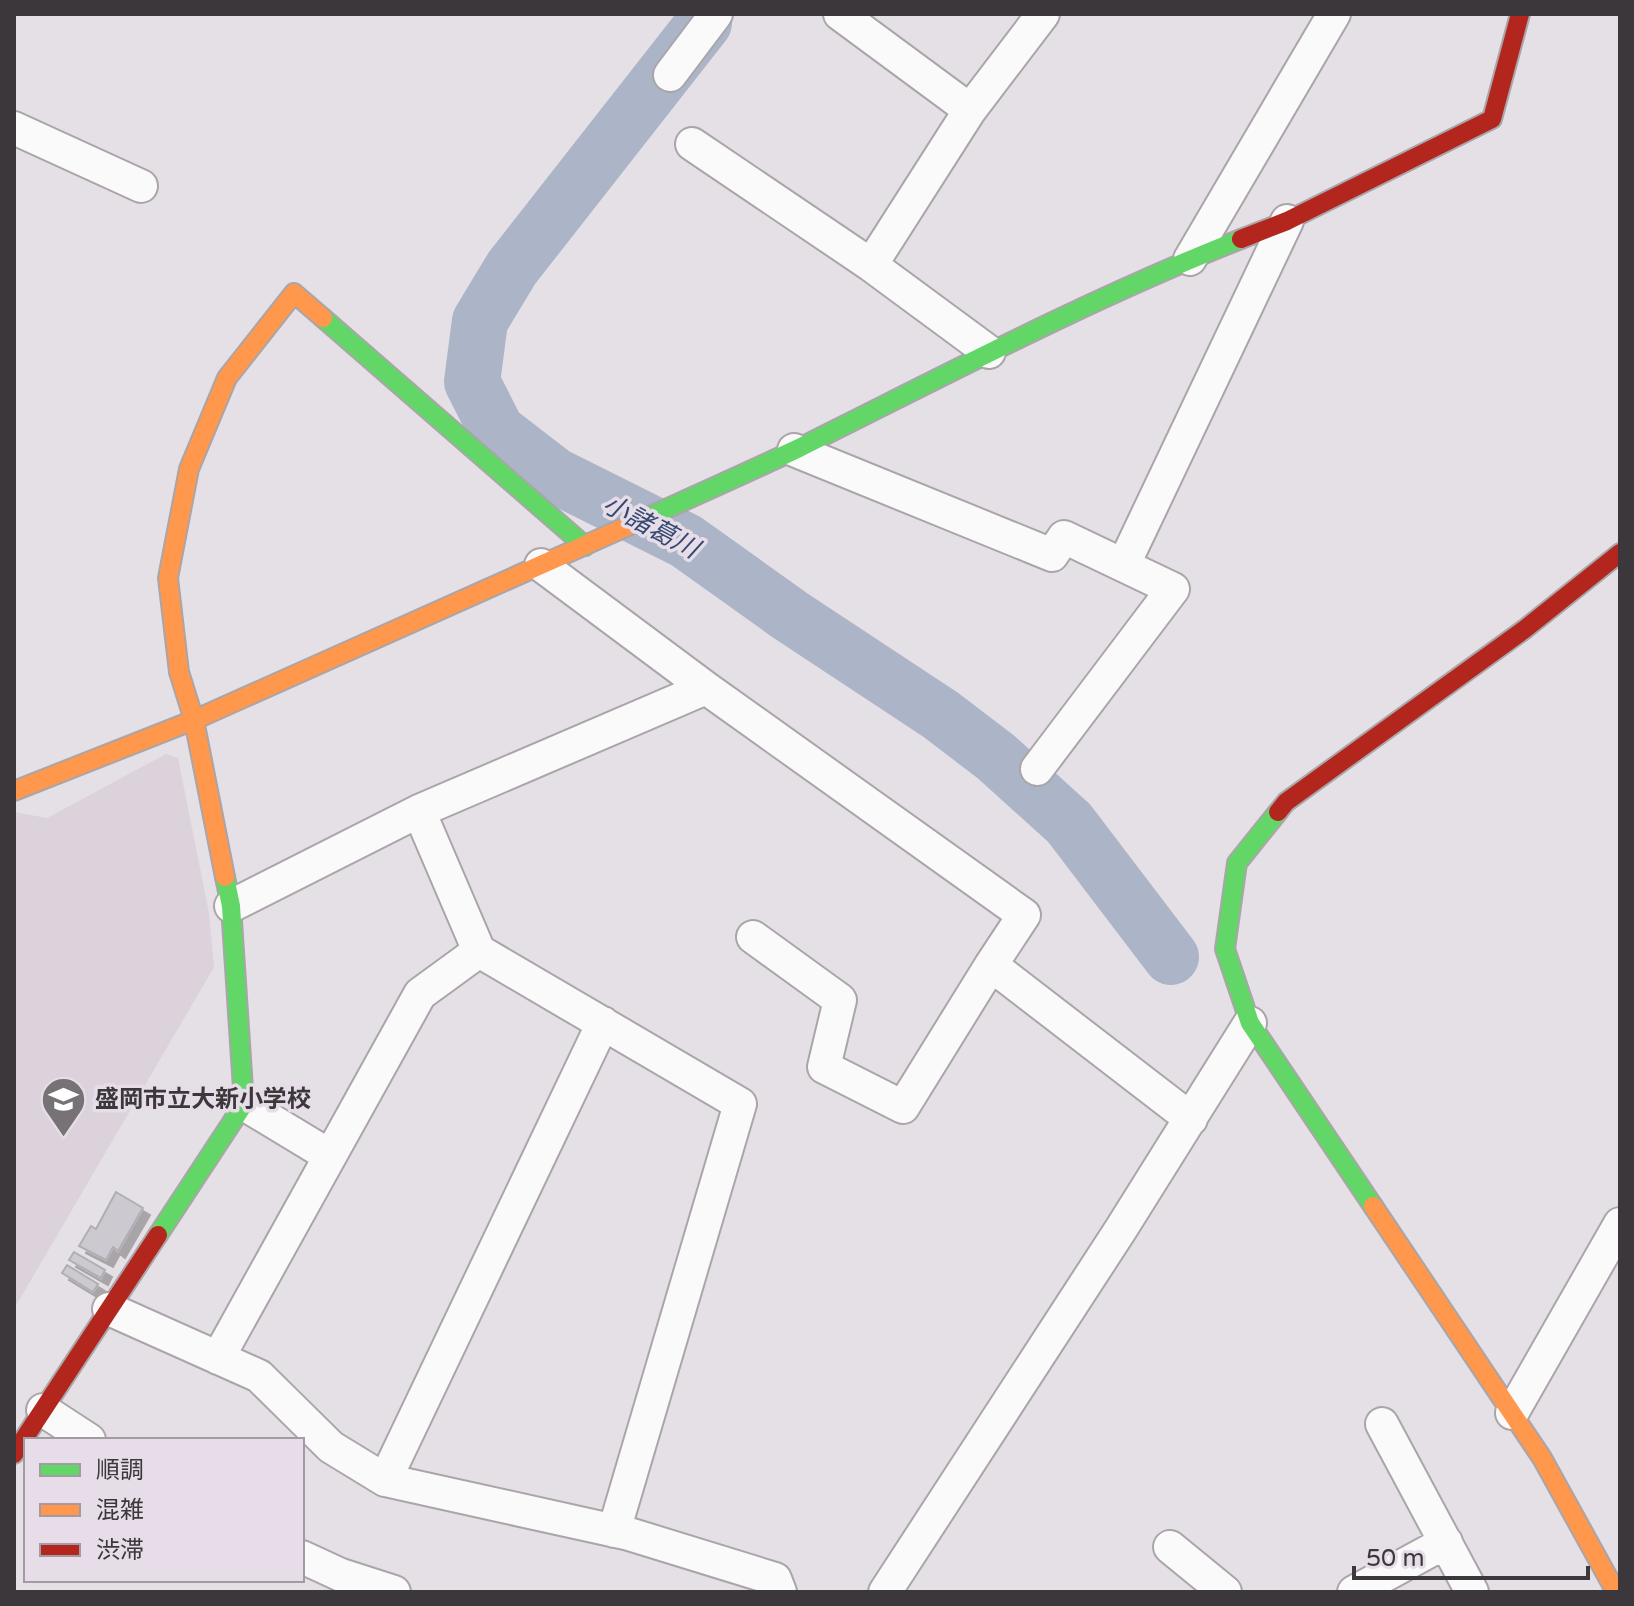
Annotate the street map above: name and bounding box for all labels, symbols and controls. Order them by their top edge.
water label: 小諸葛川 [598,488,707,566]
school or university icon: 盛岡市立大新小学校 [40,1075,88,1138]
place label: 盛岡市立大新小学校 [95,1085,311,1114]
legend [24,1438,304,1582]
text: 順調 [96,1456,144,1485]
text: 混雑 [96,1496,144,1525]
scale bar [1354,1530,1588,1580]
text: 渋滞 [96,1536,144,1565]
text: 50 m [1366,1544,1424,1573]

